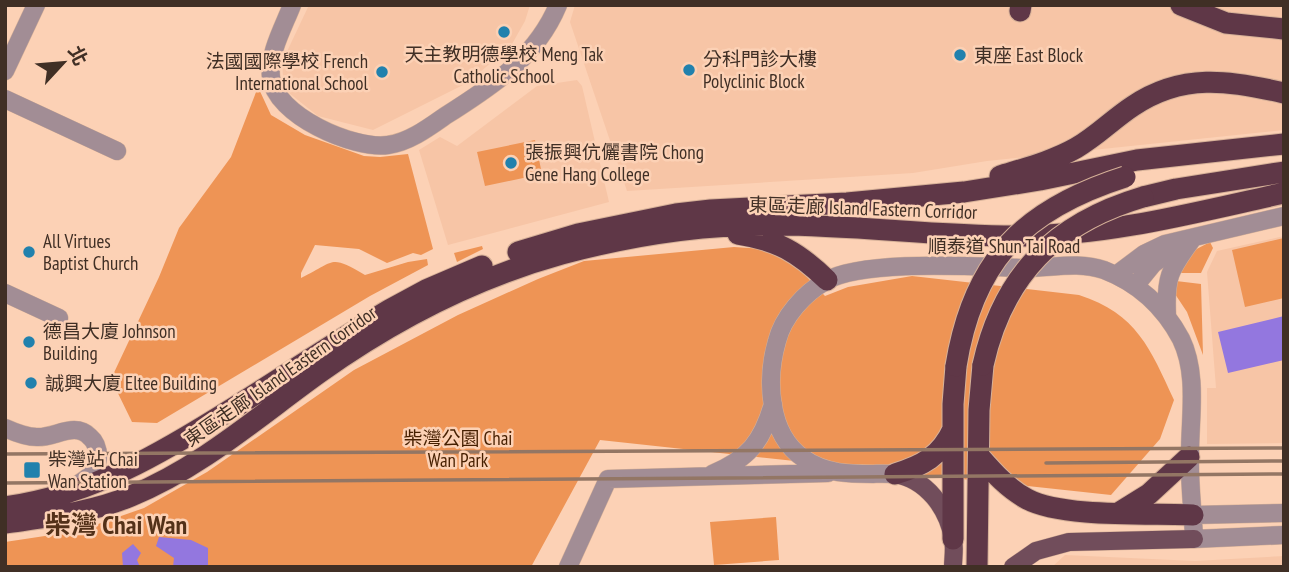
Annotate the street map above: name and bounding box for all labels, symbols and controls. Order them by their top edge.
marker: 天主教明德學校 Meng Tak Catholic School [496,24,512,40]
north arrow [28,28,98,98]
text: 北 [63,42,93,69]
place label: 天主教明德學校 Meng Tak Catholic School [405,42,604,88]
place label: 東座 East Block [974,43,1084,67]
place label: 分科門診大樓 Polyclinic Block [703,47,817,93]
marker: 東座 East Block [952,47,968,63]
place label: 法國國際學校 French International School [206,49,369,95]
marker: 分科門診大樓 Polyclinic Block [681,62,697,78]
marker: 法國國際學校 French International School [374,64,390,80]
place label: 張振興伉儷書院 Chong Gene Hang College [525,140,704,186]
marker: 張振興伉儷書院 Chong Gene Hang College [503,155,519,171]
street label: 東區走廊 Island Eastern Corridor [748,192,978,224]
place label: All Virtues Baptist Church [43,229,138,275]
street label: 順泰道 Shun Tai Road [928,234,1080,258]
marker: All Virtues Baptist Church [21,244,37,260]
street label: 東區走廊 Island Eastern Corridor [179,300,381,451]
place label: 德昌大廈 Johnson Building [43,319,176,365]
marker: 德昌大廈 Johnson Building [21,334,37,350]
place label: 誠興大廈 Eltee Building [45,371,217,395]
marker: 誠興大廈 Eltee Building [23,375,39,391]
park label: 柴灣公園 Chai Wan Park [404,426,512,472]
place label: 柴灣站 Chai Wan Station [48,447,138,493]
marker: 柴灣站 Chai Wan Station [22,460,42,480]
district label: 柴灣 Chai Wan [45,508,187,541]

